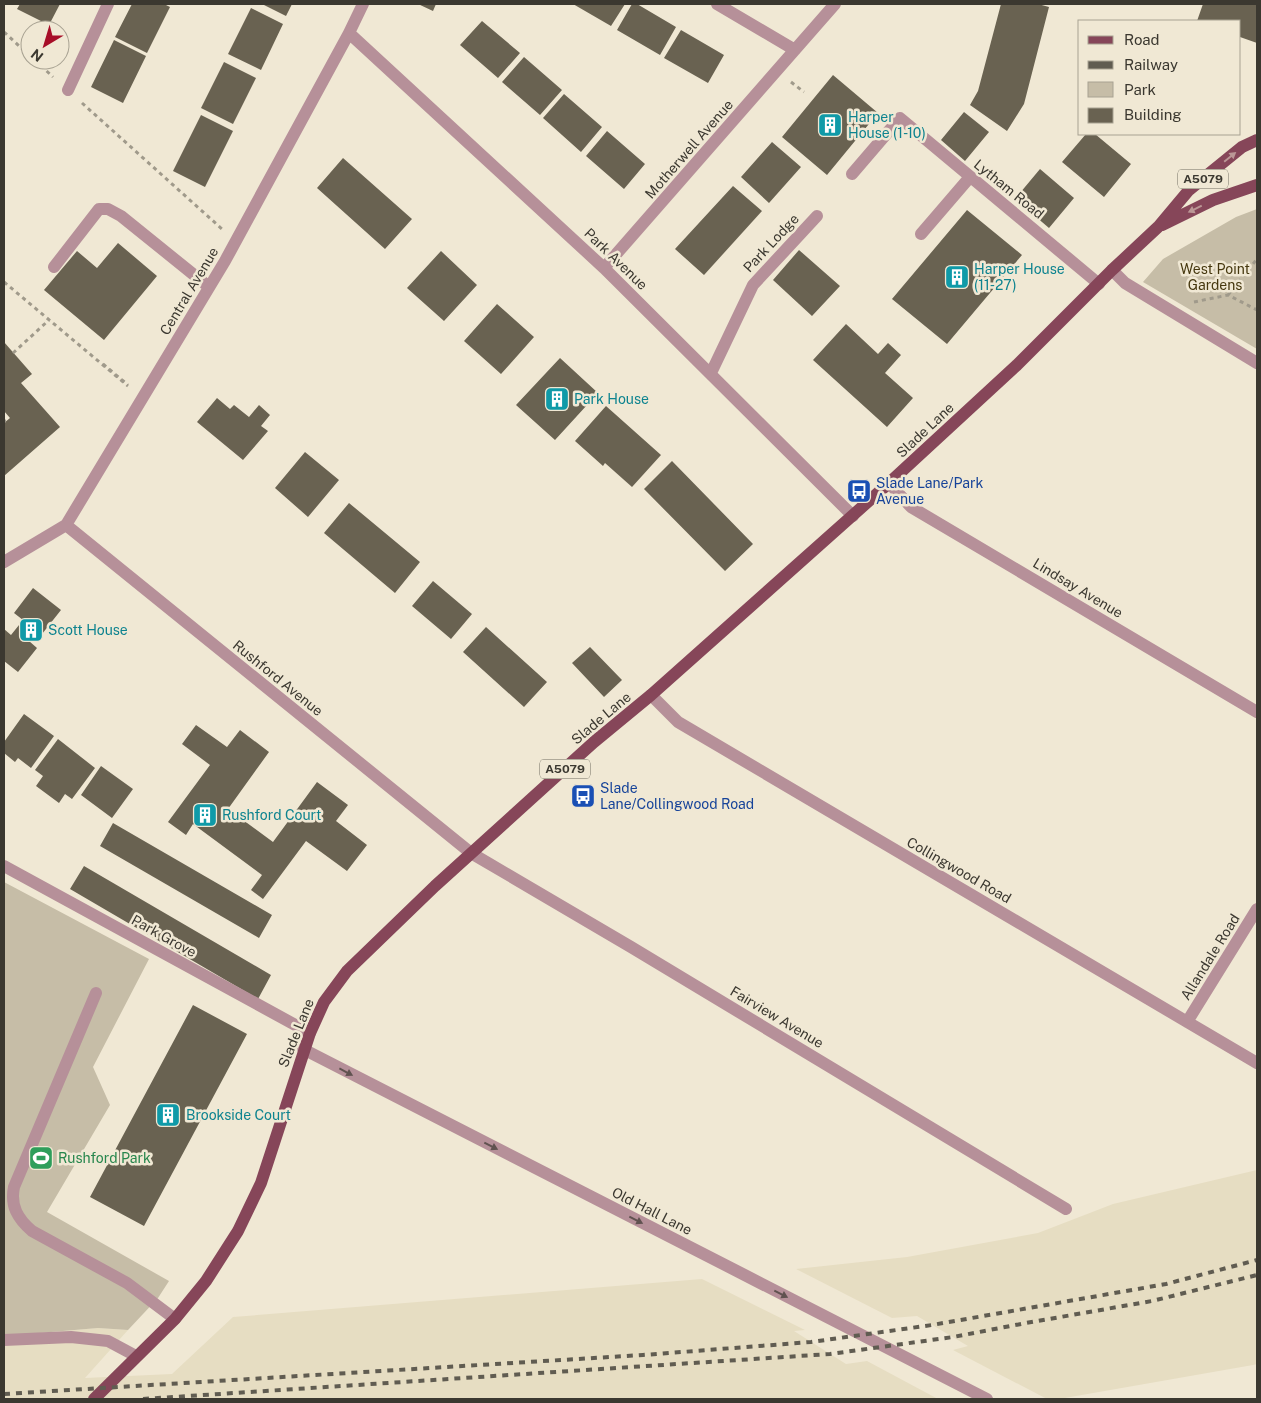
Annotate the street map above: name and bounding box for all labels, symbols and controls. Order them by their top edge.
north arrow [20,20,70,70]
legend [1078,20,1241,135]
text: Road [1124,31,1160,48]
text: N [28,46,46,65]
text: Railway [1124,56,1178,73]
text: Park [1124,81,1156,98]
street label: Motherwell Avenue [642,96,736,202]
text: Building [1124,106,1182,123]
place label: Harper House (1-10) [848,109,926,141]
building icon: Harper House (1-10) [817,112,843,138]
one-way arrow [1223,151,1236,162]
street label: Lytham Road [971,156,1047,222]
road number: A5079 [1178,170,1228,188]
one-way arrow [1188,205,1202,213]
street label: Park Lodge [740,211,802,275]
street label: Park Avenue [581,225,651,293]
street label: Central Avenue [157,244,222,338]
place label: Harper House (11-27) [974,261,1065,293]
park label: West Point Gardens [1180,261,1250,293]
building icon: Harper House (11-27) [944,264,970,290]
building icon: Park House [544,386,570,412]
place label: Park House [574,391,649,407]
street label: Slade Lane [893,399,957,461]
place label: Slade Lane/Park Avenue [876,475,983,507]
bus stop icon: Slade Lane/Park Avenue [846,478,872,504]
street label: Lindsay Avenue [1030,555,1126,621]
building icon: Scott House [18,617,44,643]
place label: Scott House [48,622,128,638]
street label: Rushford Avenue [230,637,326,719]
street label: Slade Lane [568,689,634,747]
road number: A5079 [540,760,590,779]
place label: Slade Lane/Collingwood Road [600,780,754,812]
bus stop icon: Slade Lane/Collingwood Road [570,783,596,809]
building icon: Rushford Court [192,802,218,828]
place label: Rushford Court [222,807,321,823]
street label: Collingwood Road [904,834,1014,906]
street label: Allandale Road [1177,911,1243,1003]
street label: Park Grove [129,912,199,960]
street label: Fairview Avenue [728,983,827,1051]
street label: Slade Lane [275,996,317,1070]
one-way arrow [339,1068,354,1076]
building icon: Brookside Court [155,1102,181,1128]
place label: Brookside Court [186,1107,291,1123]
one-way arrow [484,1142,498,1150]
sports icon: Rushford Park [28,1145,54,1171]
place label: Rushford Park [58,1150,151,1166]
street label: Old Hall Lane [609,1184,695,1238]
one-way arrow [629,1216,643,1224]
one-way arrow [773,1290,788,1298]

